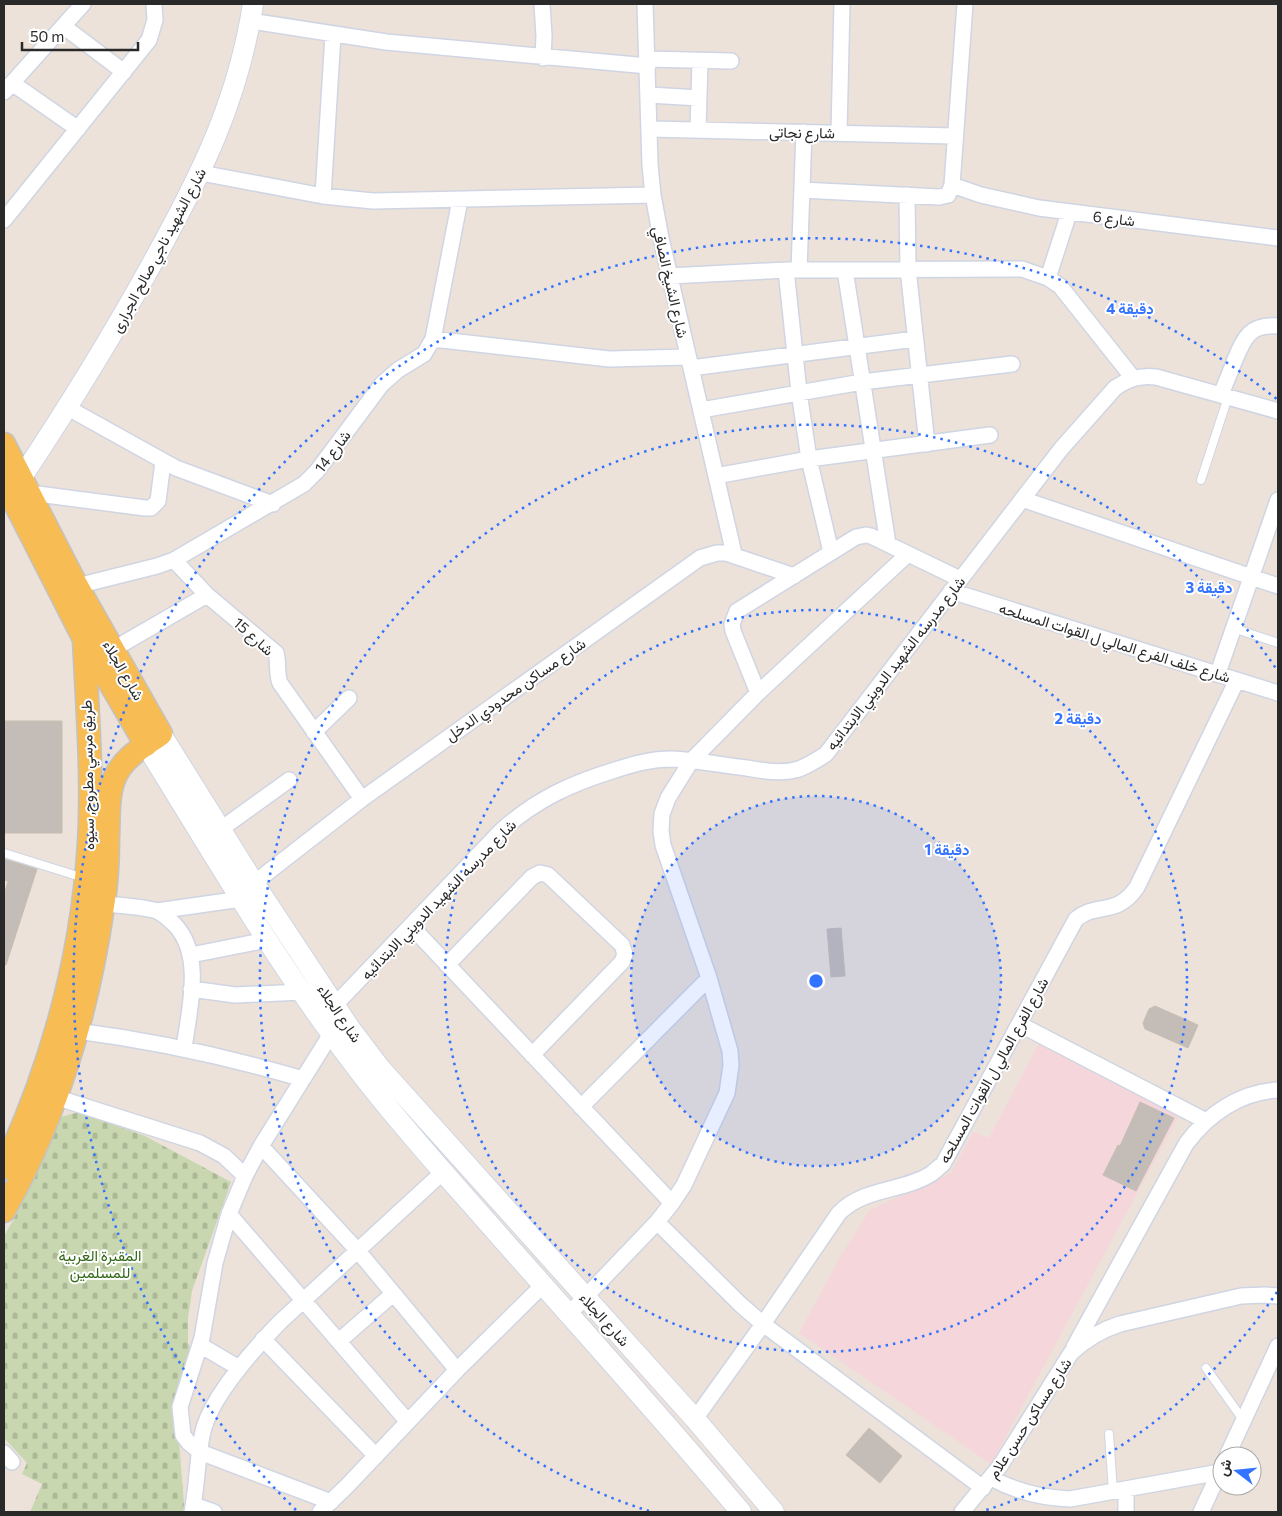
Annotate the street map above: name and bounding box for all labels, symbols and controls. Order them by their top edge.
scale bar [22,20,139,52]
text: 50 m [30,27,64,45]
street label: شارع نجاتى [769,122,835,145]
street label: شارع الشهيد ناجي صالح الجرارى [107,164,214,338]
street label: شارع 6 [1092,206,1136,232]
street label: شارع الشيخ الصافي [645,224,693,341]
text: 4 دقيقة [1106,299,1154,318]
street label: شارع 14 [310,426,356,478]
street label: شارع مدرسه الشهيد الدويني الابتدائيه [822,572,972,757]
text: 3 دقيقة [1186,578,1232,597]
street label: شارع خلف الفرع المالي ل القوات المسلحه [996,598,1233,691]
street label: شارع 15 [228,613,278,661]
street label: شارع مساكن محدودي الدخل [441,634,592,748]
street label: شارع الجلاء [97,637,148,705]
street label: طريق مرسي مطروح, سيوه [77,699,102,850]
text: 2 دقيقة [1055,709,1101,728]
street label: شارع مدرسه الشهيد الدويني الابتدائيه [357,815,523,986]
text: 1 دقيقة [924,840,970,859]
centre of rings [807,972,825,990]
street label: شارع الفرع المالي ل القوات المسلحه [934,974,1056,1168]
street label: شارع الجلاء [312,981,366,1047]
park label: المقبرة الغربية للمسلمين [59,1246,142,1283]
street label: شارع الجلاء [574,1288,634,1352]
street label: شارع مساكن حسن علام [983,1354,1077,1483]
north arrow [1212,1446,1262,1496]
text: ش [1214,1457,1236,1478]

